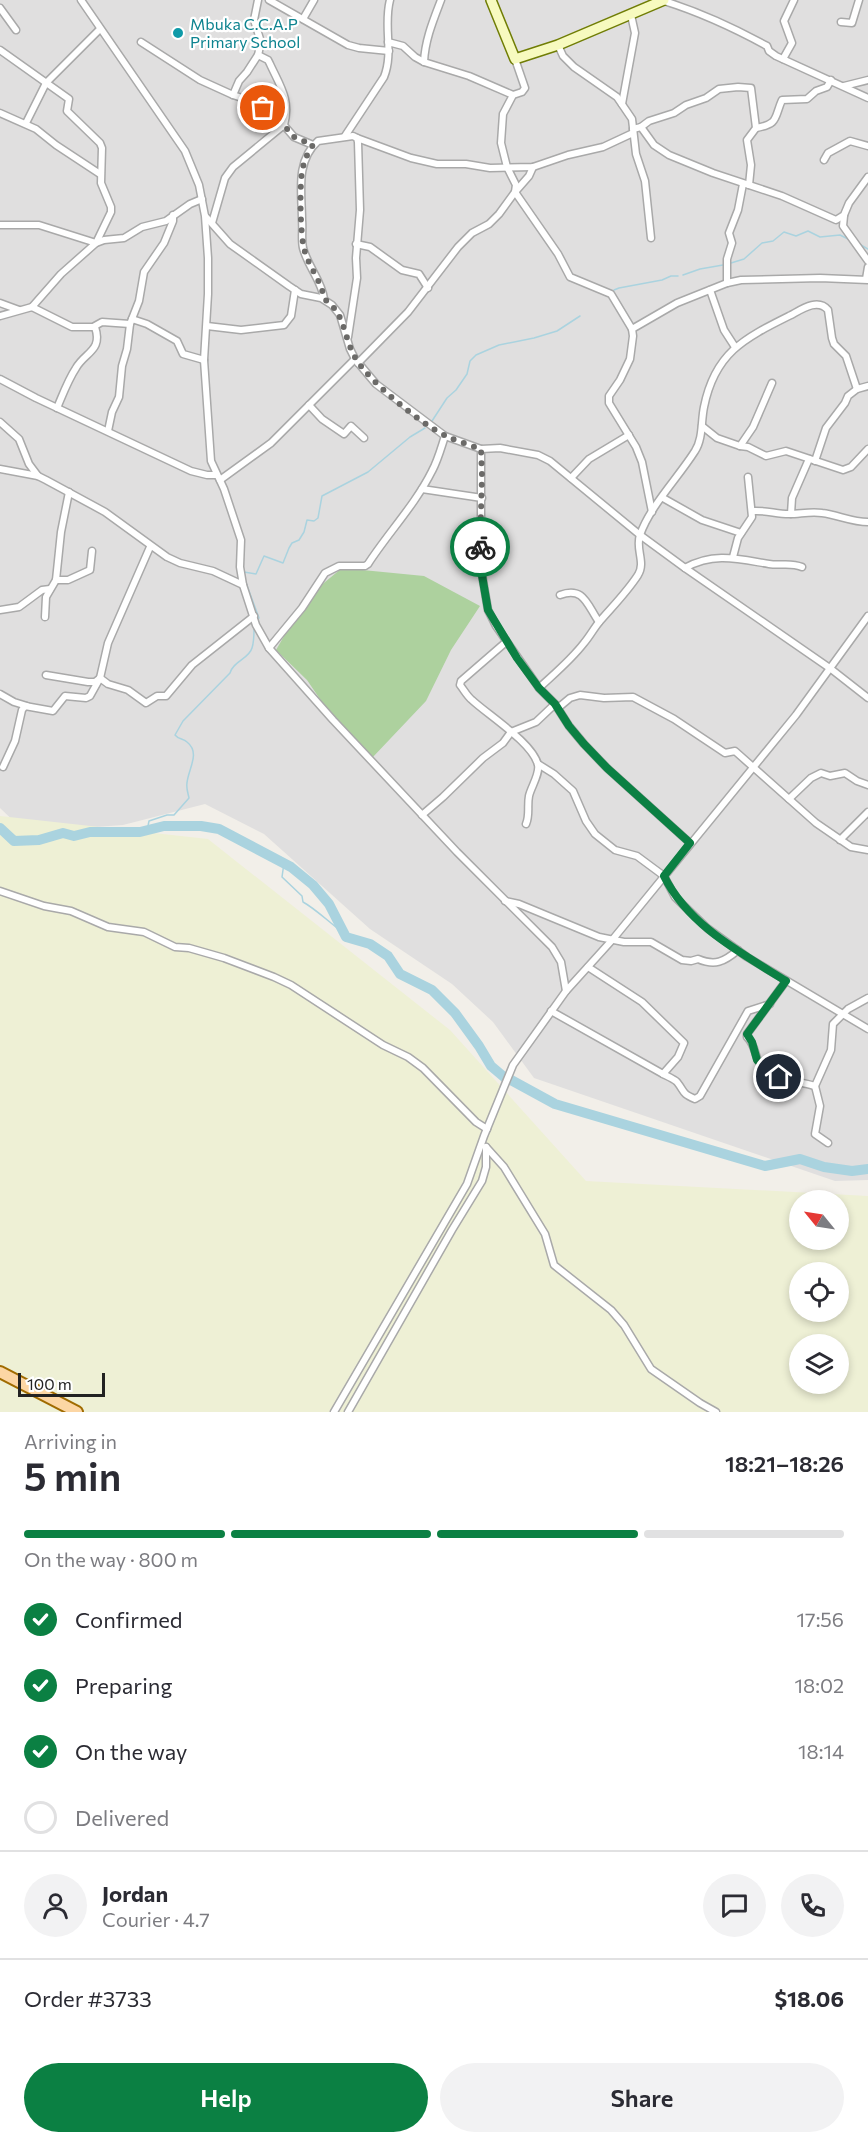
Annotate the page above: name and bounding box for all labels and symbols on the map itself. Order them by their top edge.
place label: Mbuka C.C.A.P Primary School [190,14,300,51]
marker: Mbuka C.C.A.P Primary School [171,26,185,40]
pin [237,82,288,133]
courier [450,517,510,577]
pin [753,1051,804,1102]
north arrow [789,1190,849,1250]
scale bar [18,1370,105,1398]

